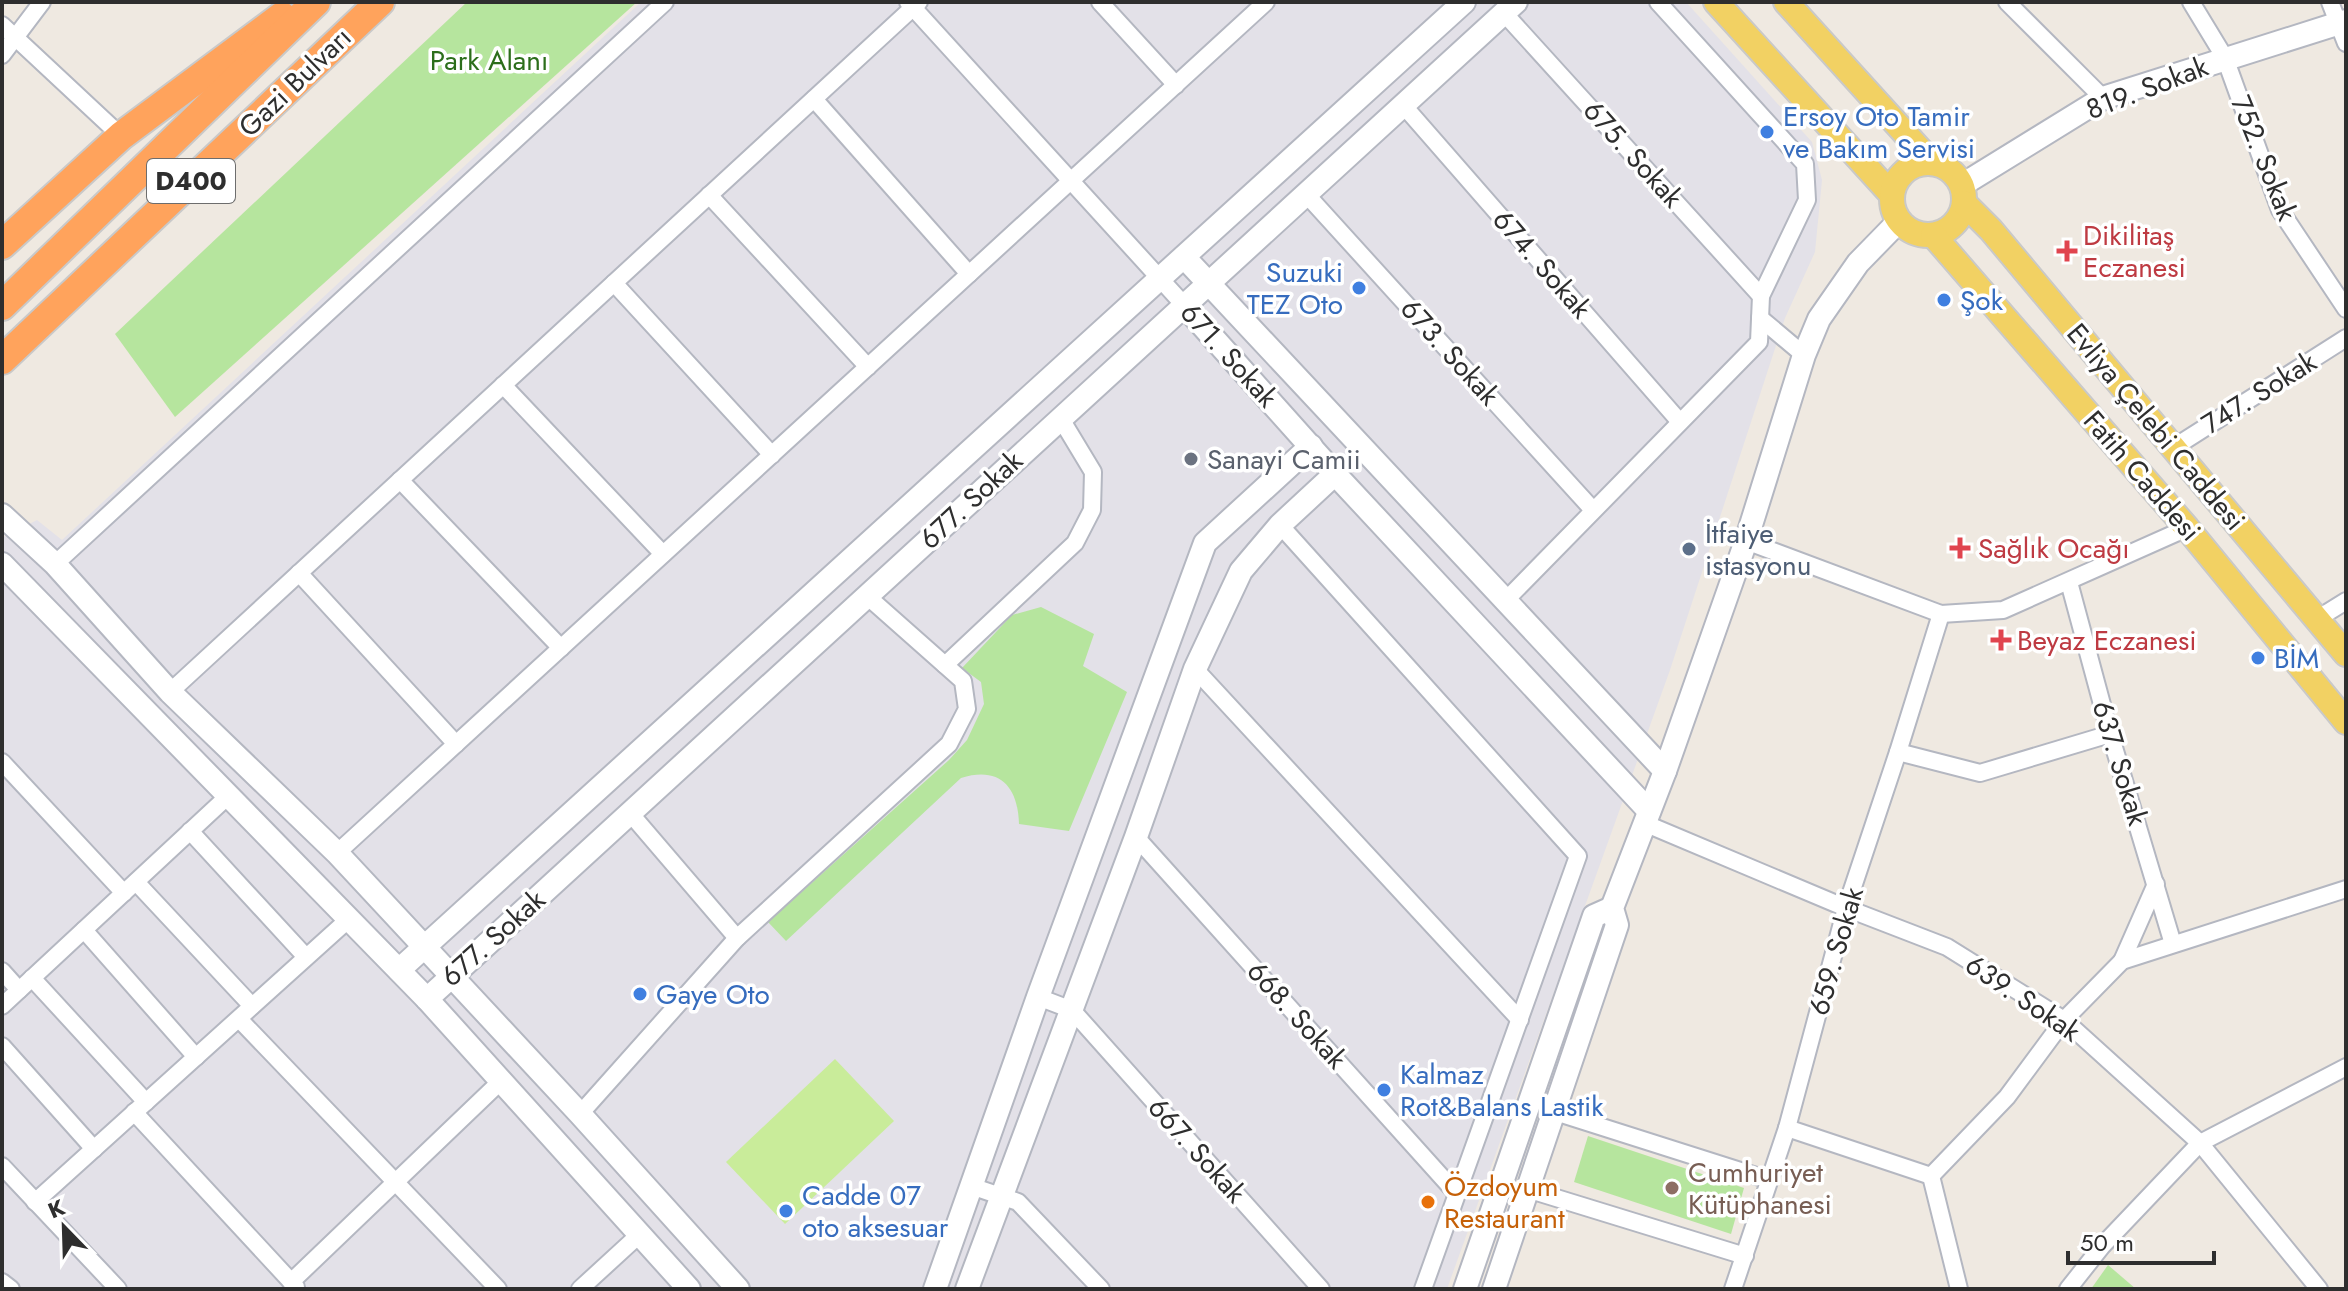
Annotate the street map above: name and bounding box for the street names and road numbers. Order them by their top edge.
street label: Gazi Bulvarı [229,18,361,146]
street label: 819. Sokak [2080,46,2215,130]
street label: 752. Sokak [2220,89,2308,227]
street label: 675. Sokak [1574,91,1693,217]
road number: D400 [147,159,235,203]
street label: 674. Sokak [1483,200,1601,328]
street label: 673. Sokak [1391,290,1510,415]
street label: 671. Sokak [1171,293,1288,417]
street label: Evliya Çelebi Caddesi [2057,315,2255,539]
street label: 747. Sokak [2194,341,2325,444]
street label: Fatih Caddesi [2074,402,2210,550]
street label: 677. Sokak [910,441,1032,559]
street label: 637. Sokak [2082,696,2159,831]
street label: 677. Sokak [432,879,555,996]
street label: 659. Sokak [1798,881,1874,1020]
street label: 639. Sokak [1957,944,2089,1052]
street label: 668. Sokak [1237,952,1357,1079]
street label: 667. Sokak [1138,1088,1256,1212]

